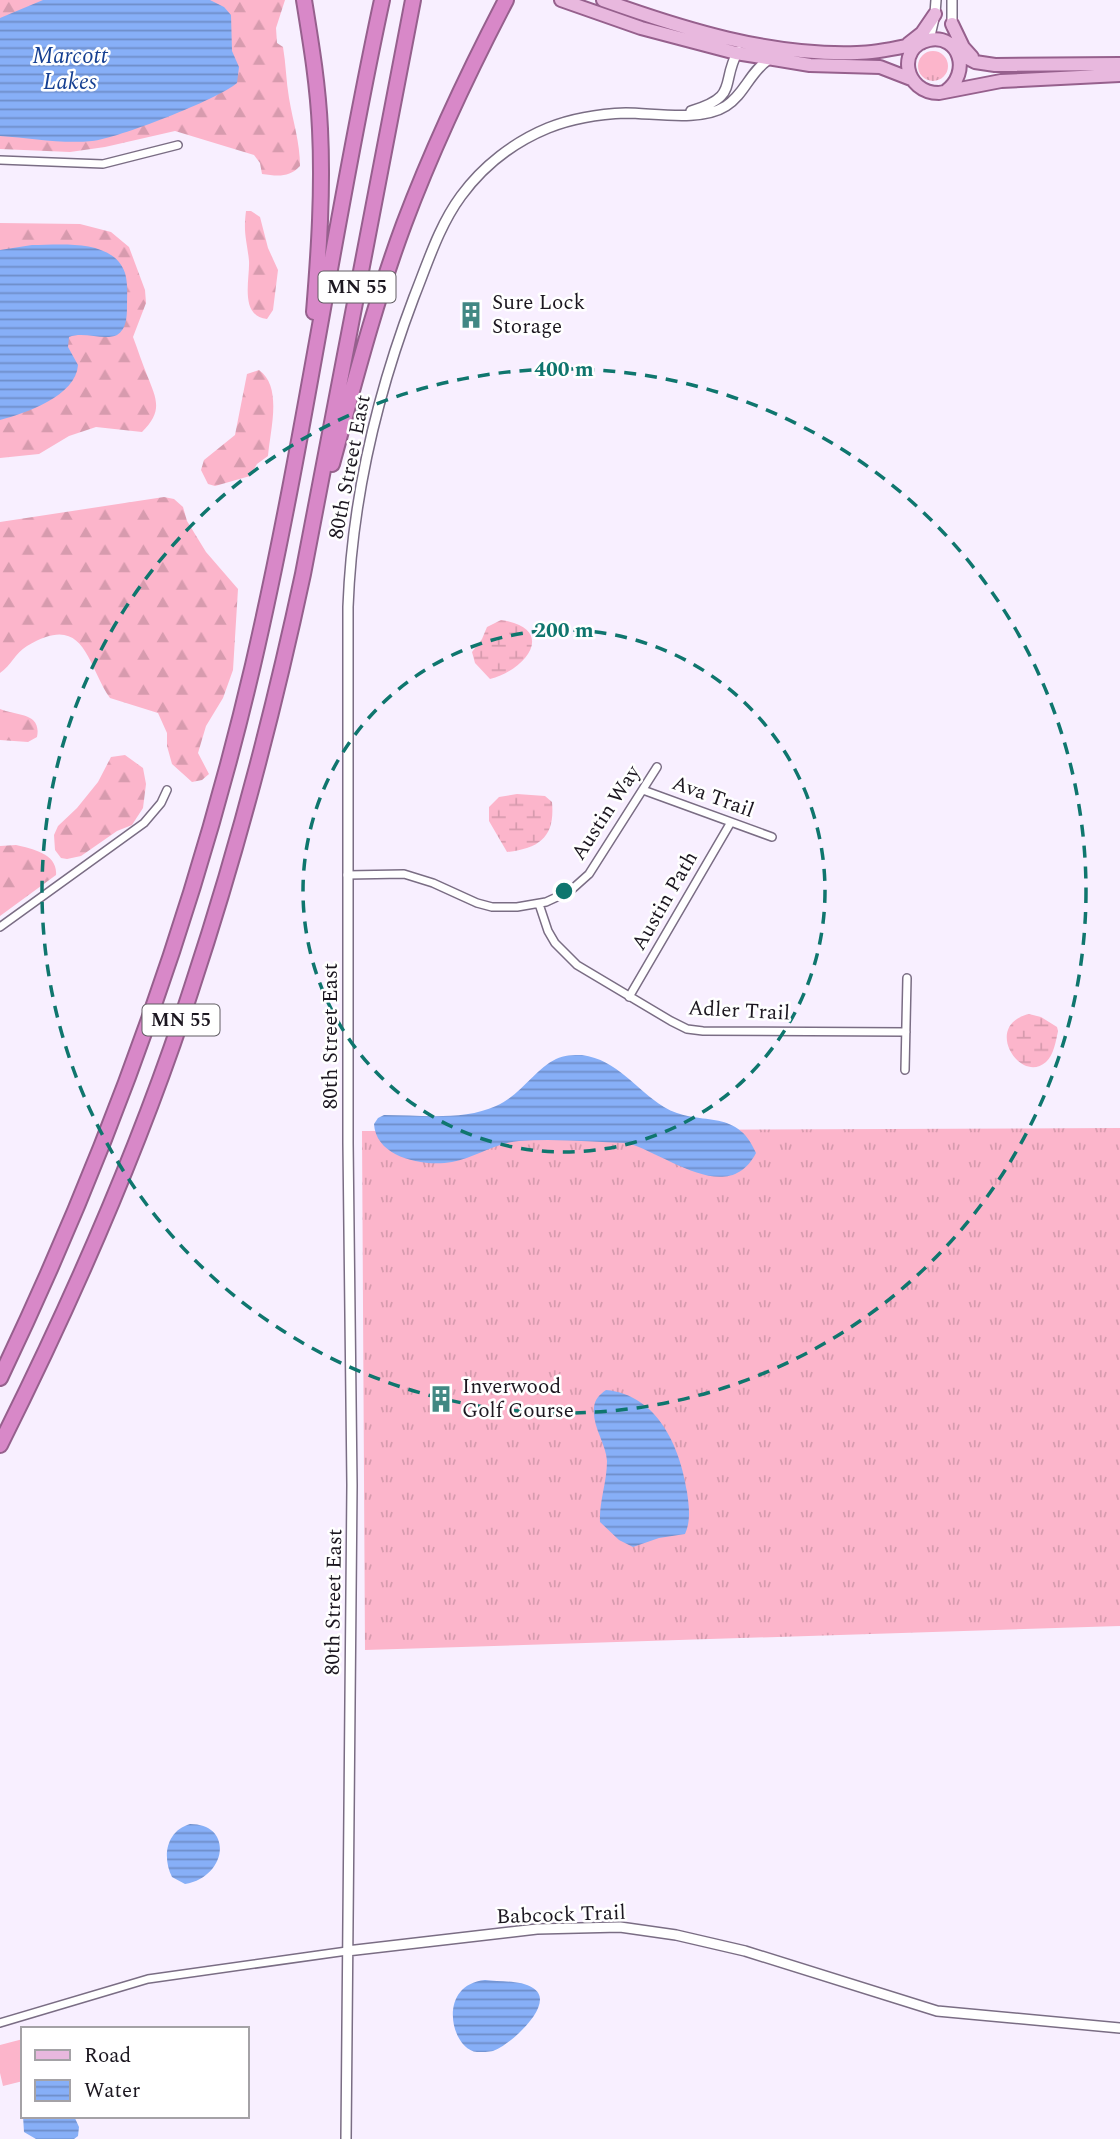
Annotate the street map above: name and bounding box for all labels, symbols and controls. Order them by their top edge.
water label: Marcott Lakes [32,39,109,100]
road number: MN 55 [318,272,396,302]
place label: Sure Lock Storage [492,287,585,343]
building icon: Sure Lock Storage [456,300,486,330]
text: 400 m [534,354,594,386]
street label: 80th Street East [320,392,380,542]
text: 200 m [534,615,594,647]
street label: Austin Way [563,758,649,867]
street label: Ava Trail [667,767,759,827]
street label: Austin Path [624,845,706,957]
centre of rings [552,879,576,903]
street label: 80th Street East [315,963,347,1109]
street label: Adler Trail [687,992,791,1030]
road number: MN 55 [142,1004,220,1036]
place label: Inverwood Golf Course [462,1371,574,1427]
building icon: Inverwood Golf Course [426,1384,456,1414]
street label: 80th Street East [317,1528,351,1676]
street label: Babcock Trail [496,1897,626,1933]
legend [21,2027,248,2118]
text: Road [84,2040,131,2072]
text: Water [84,2075,140,2107]

